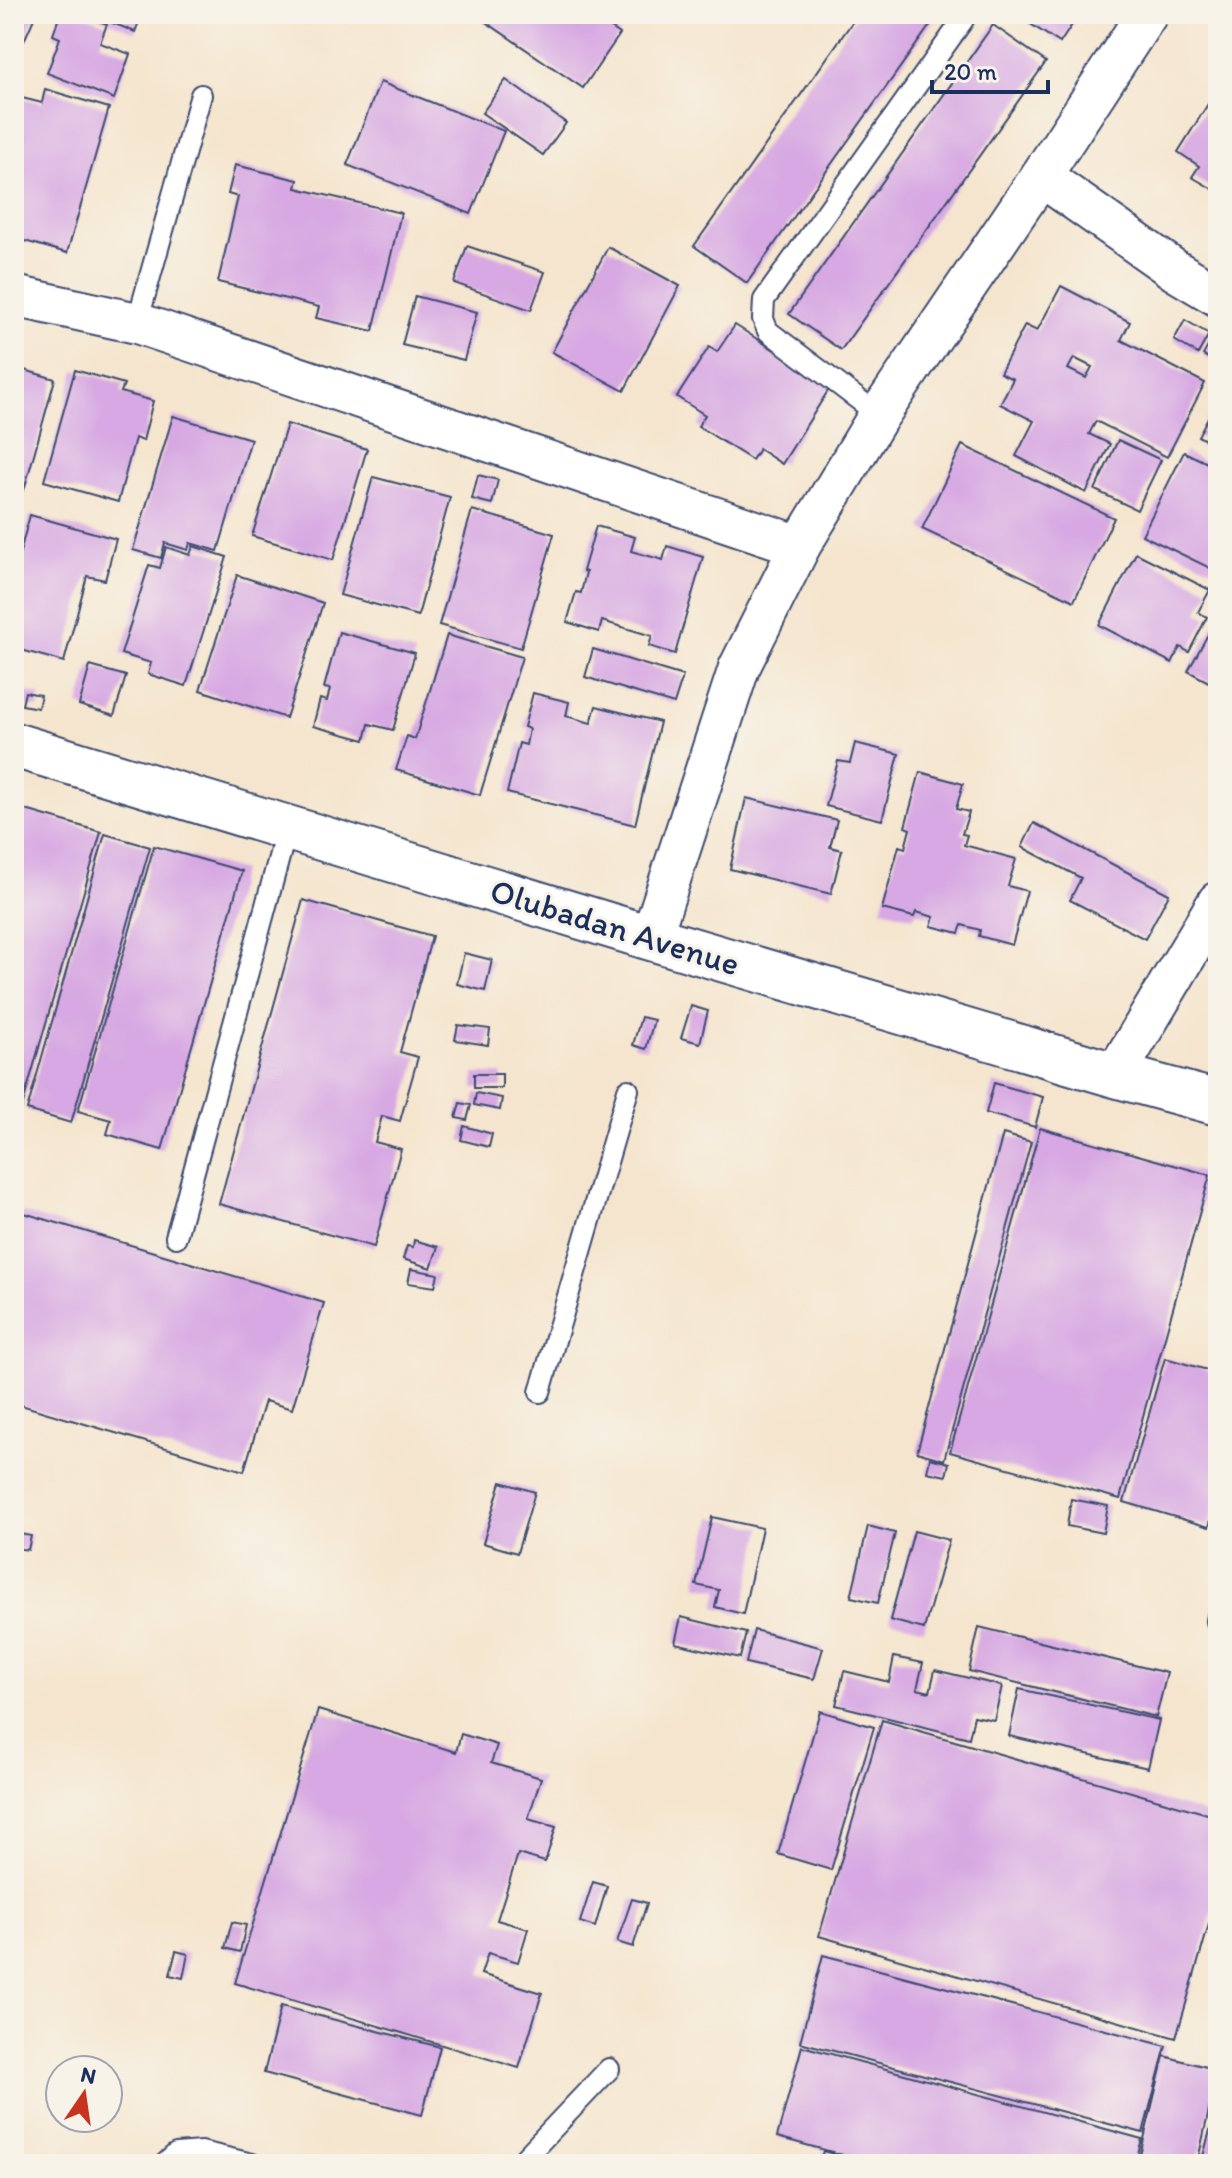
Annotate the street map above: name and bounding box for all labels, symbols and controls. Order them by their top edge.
scale bar [932,44,1048,94]
text: 20 m [944,57,997,86]
street label: Olubadan Avenue [485,870,745,984]
north arrow [44,2054,124,2134]
text: N [78,2060,99,2090]

